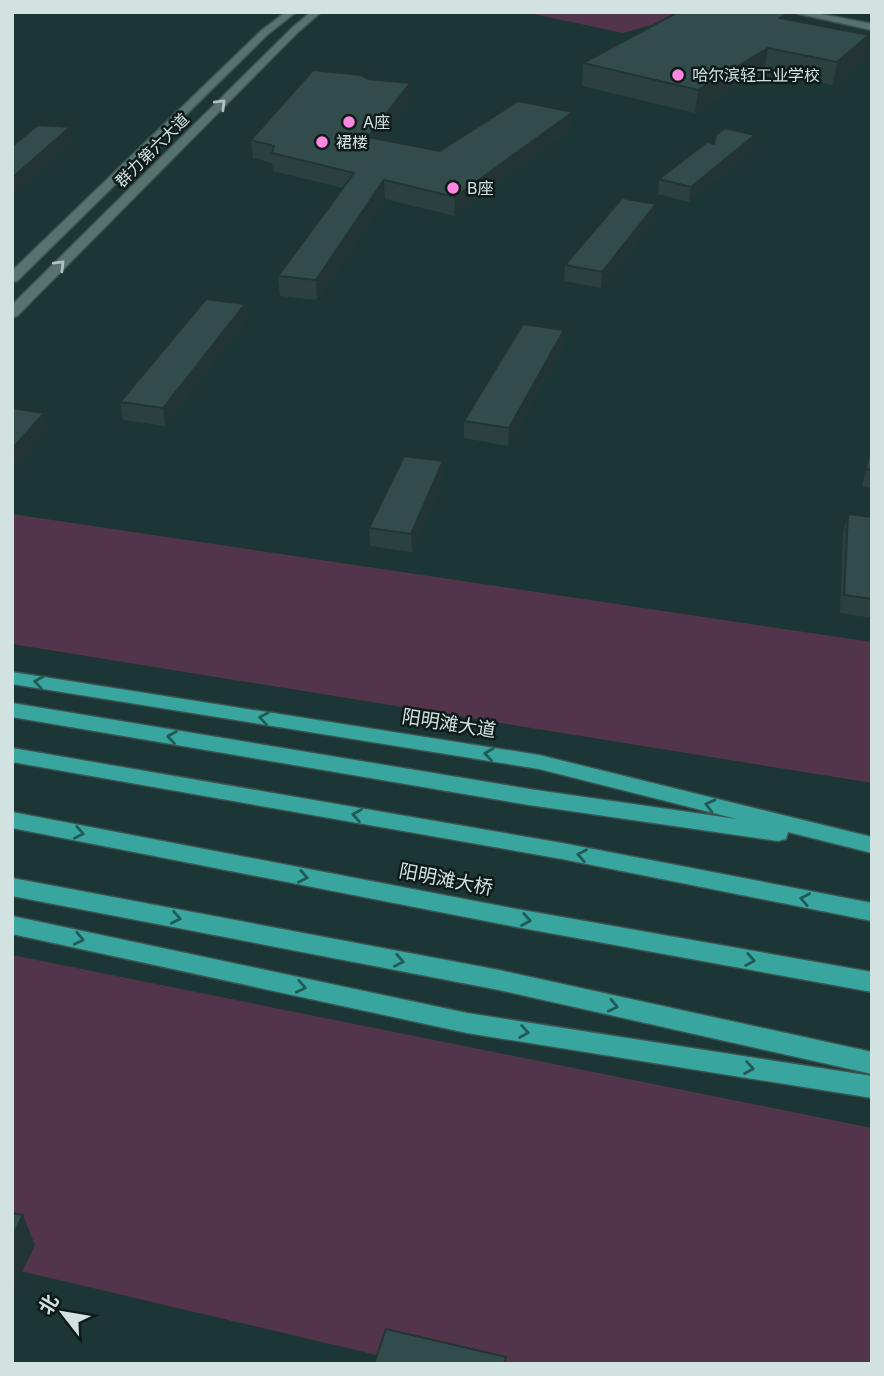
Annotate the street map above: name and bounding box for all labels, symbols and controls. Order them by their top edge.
place label: 哈尔滨轻工业学校 [692,65,820,85]
marker: 哈尔滨轻工业学校 [670,67,686,83]
one-way arrow [213,99,226,112]
street label: 群力第六大道 [111,109,193,191]
place label: A座 [363,112,390,132]
marker: A座 [341,114,357,130]
place label: 裙楼 [336,132,368,152]
marker: 裙楼 [314,134,330,150]
place label: B座 [467,178,493,198]
marker: B座 [445,180,461,196]
one-way arrow [52,260,65,273]
one-way arrow [34,675,45,690]
street label: 阳明滩大道 [400,705,498,742]
one-way arrow [258,711,270,726]
one-way arrow [166,730,178,745]
one-way arrow [483,747,495,762]
one-way arrow [704,799,716,813]
one-way arrow [352,808,363,823]
one-way arrow [73,825,85,840]
one-way arrow [576,848,588,863]
street label: 阳明滩大桥 [397,859,495,900]
one-way arrow [297,868,309,883]
one-way arrow [799,892,811,907]
one-way arrow [170,910,181,925]
one-way arrow [520,911,532,926]
one-way arrow [73,931,85,946]
one-way arrow [744,952,756,967]
one-way arrow [393,953,405,968]
one-way arrow [295,979,307,994]
one-way arrow [607,997,619,1012]
one-way arrow [518,1025,530,1040]
one-way arrow [743,1060,755,1075]
north arrow [28,1278,98,1348]
text: 北 [34,1290,64,1319]

